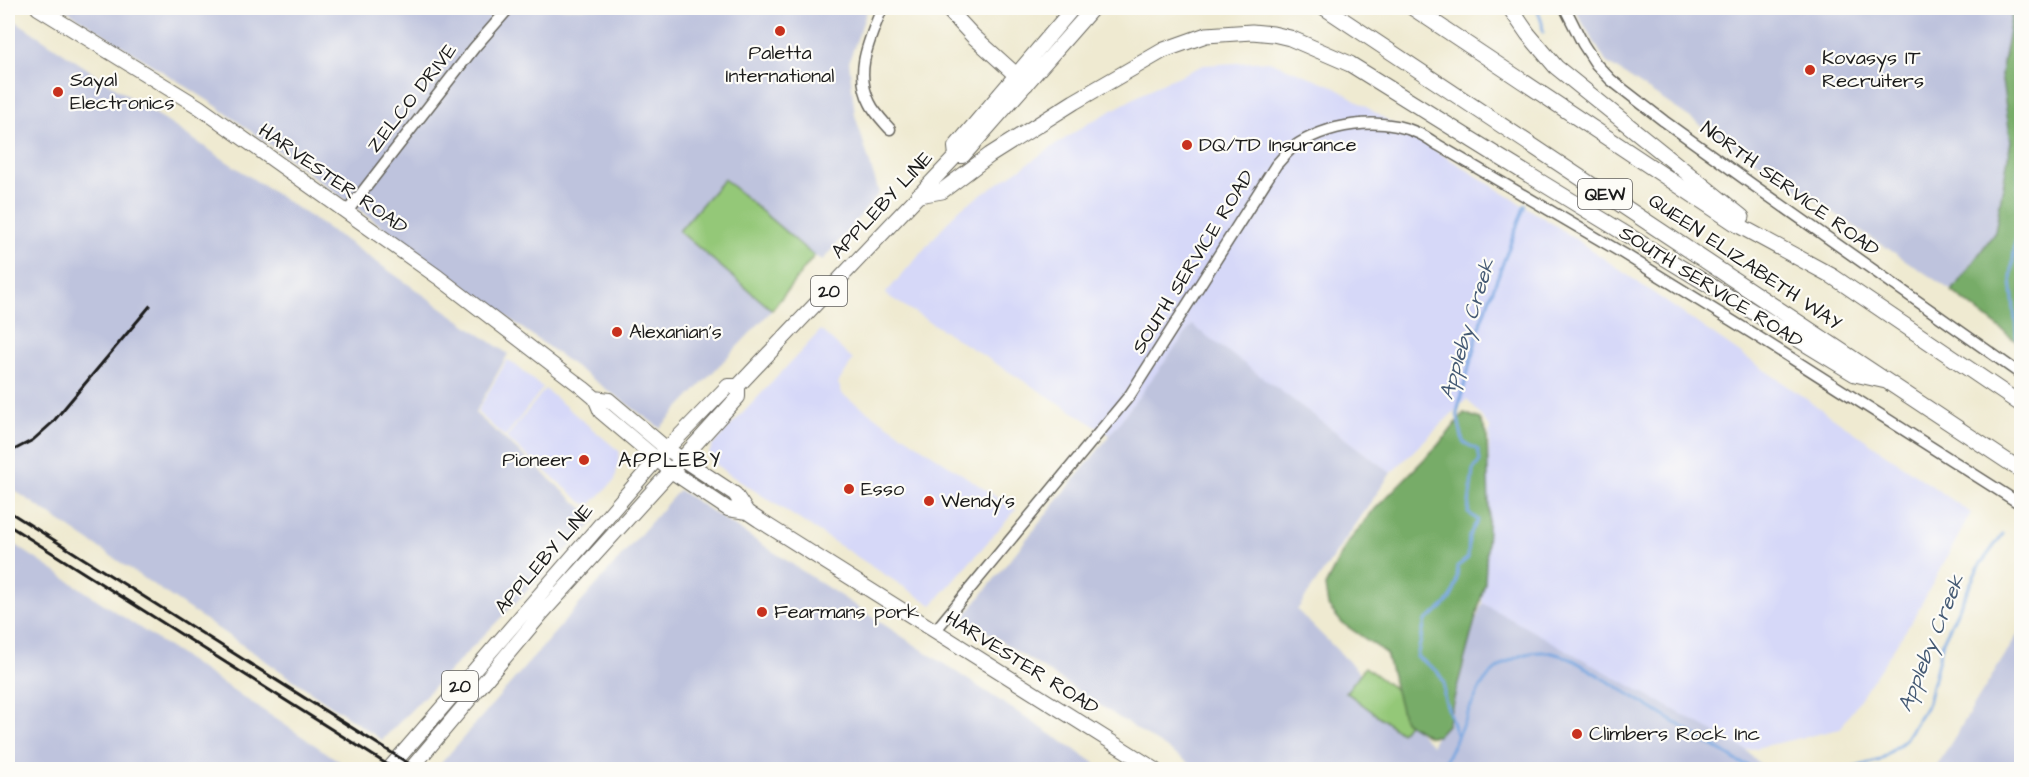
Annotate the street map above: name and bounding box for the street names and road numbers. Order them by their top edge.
street label: ZELCO DRIVE [360,37,464,158]
street label: NORTH SERVICE ROAD [1695,115,1885,263]
street label: HARVESTER ROAD [253,117,413,241]
street label: APPLEBY LINE [825,145,939,265]
street label: SOUTH SERVICE ROAD [1125,165,1261,359]
road number: QEW [1578,179,1632,209]
street label: QUEEN ELIZABETH WAY [1643,187,1848,337]
street label: SOUTH SERVICE ROAD [1614,219,1808,355]
road number: 20 [811,276,847,306]
street label: APPLEBY LINE [488,498,600,620]
street label: HARVESTER ROAD [940,604,1104,722]
road number: 20 [442,671,478,701]

